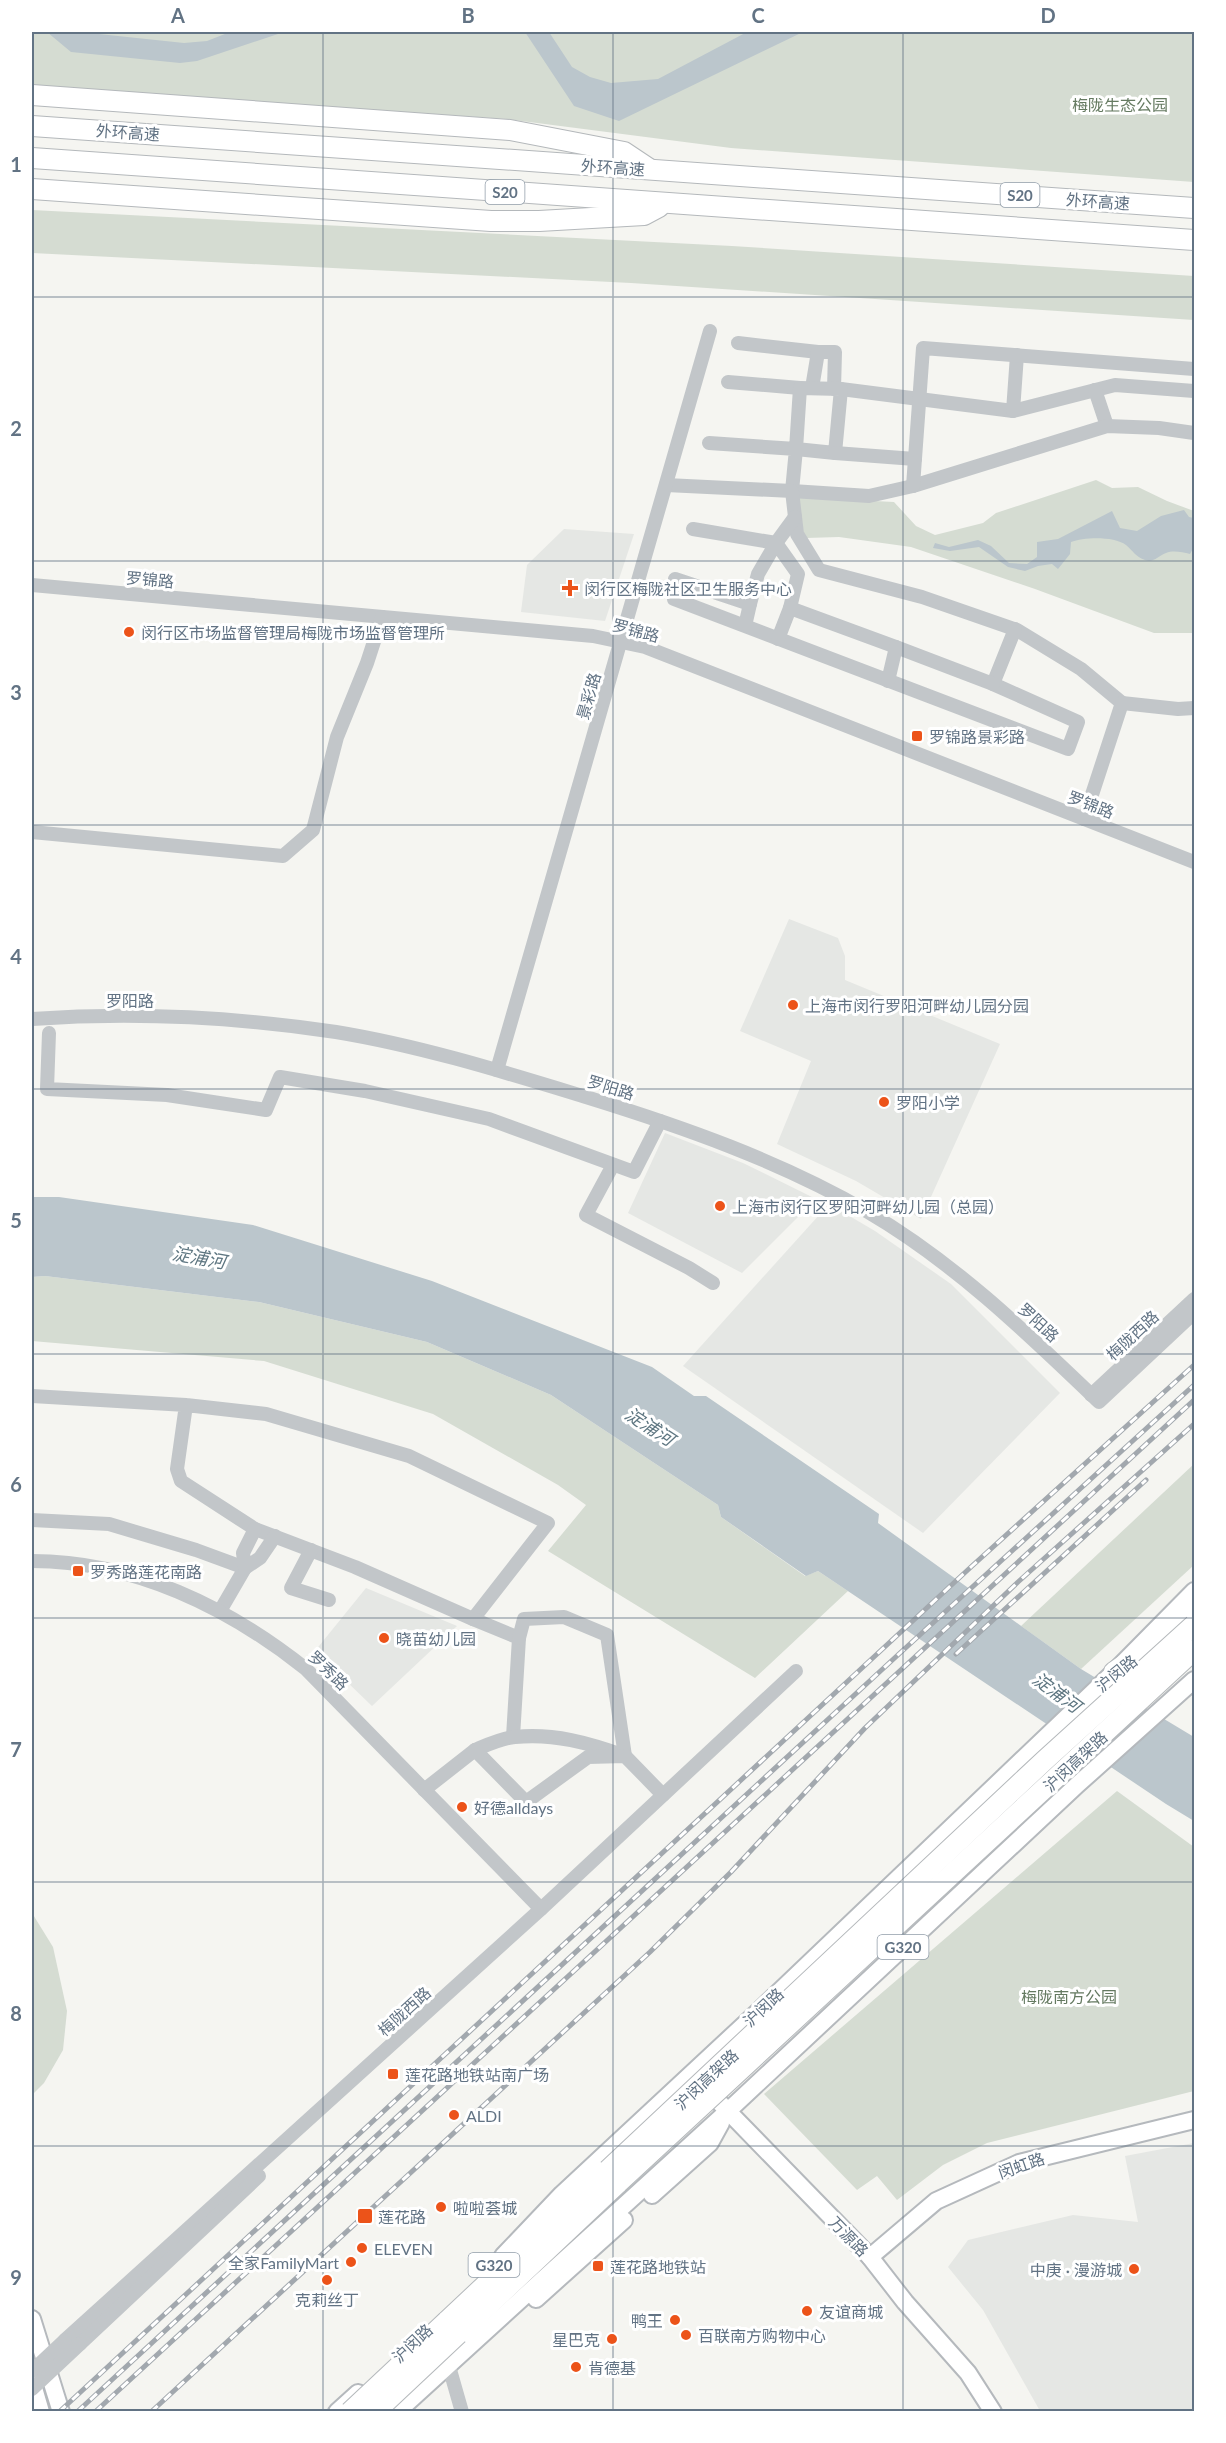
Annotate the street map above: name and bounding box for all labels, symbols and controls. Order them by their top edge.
text: A [170,3,185,27]
text: B [461,3,475,27]
text: C [751,3,765,27]
text: D [1040,3,1056,27]
park label: 梅陇生态公园 [1072,95,1168,114]
street label: 外环高速 [95,120,161,144]
text: 1 [10,152,22,176]
street label: 外环高速 [580,155,646,179]
road number: S20 [486,180,524,204]
road number: S20 [1000,183,1040,207]
street label: 外环高速 [1065,189,1131,213]
text: 2 [10,416,22,440]
street label: 罗锦路 [125,567,175,591]
marker: 闵行区梅陇社区卫生服务中心 [561,579,579,597]
place label: 闵行区梅陇社区卫生服务中心 [584,579,792,598]
street label: 罗锦路 [610,615,662,645]
place label: 闵行区市场监督管理局梅陇市场监督管理所 [141,623,445,642]
marker: 闵行区市场监督管理局梅陇市场监督管理所 [122,625,136,639]
street label: 景彩路 [572,670,604,722]
text: 3 [10,680,22,704]
place label: 罗锦路景彩路 [929,727,1025,746]
marker: 罗锦路景彩路 [910,729,924,743]
street label: 罗锦路 [1065,787,1117,821]
text: 4 [10,944,22,968]
street label: 罗阳路 [106,991,154,1010]
place label: 上海市闵行罗阳河畔幼儿园分园 [805,996,1029,1015]
marker: 上海市闵行罗阳河畔幼儿园分园 [786,998,800,1012]
street label: 罗阳路 [585,1071,637,1103]
place label: 罗阳小学 [896,1093,960,1112]
marker: 罗阳小学 [877,1095,891,1109]
place label: 上海市闵行区罗阳河畔幼儿园（总园） [732,1197,1004,1216]
marker: 上海市闵行区罗阳河畔幼儿园（总园） [713,1199,727,1213]
text: 5 [10,1208,22,1232]
water label: 淀浦河 [171,1241,230,1273]
street label: 罗阳路 [1015,1299,1063,1345]
street label: 梅陇西路 [1102,1306,1162,1364]
water label: 淀浦河 [621,1402,681,1452]
text: 6 [10,1472,22,1496]
place label: 罗秀路莲花南路 [90,1562,202,1581]
marker: 罗秀路莲花南路 [71,1564,85,1578]
place label: 晓苗幼儿园 [396,1629,476,1648]
marker: 晓苗幼儿园 [377,1631,391,1645]
street label: 罗秀路 [305,1646,353,1694]
street label: 沪闵路 [1091,1651,1141,1695]
water label: 淀浦河 [1029,1667,1088,1719]
street label: 沪闵高架路 [1039,1727,1111,1795]
text: 7 [10,1737,22,1761]
place label: 好德alldays [474,1798,553,1817]
marker: 好德alldays [455,1800,469,1814]
road number: G320 [878,1935,928,1959]
street label: 梅陇西路 [374,1983,434,2039]
street label: 沪闵路 [739,1984,787,2030]
park label: 梅陇南方公园 [1021,1987,1117,2006]
text: 8 [10,2001,22,2025]
street label: 沪闵高架路 [670,2045,742,2113]
place label: 莲花路地铁站南广场 [405,2065,549,2084]
marker: 莲花路地铁站南广场 [386,2067,400,2081]
place label: ALDI [466,2106,502,2125]
marker: ALDI [447,2108,461,2122]
street label: 闵虹路 [995,2148,1047,2182]
place label: 啦啦荟城 [453,2198,517,2217]
marker: 啦啦荟城 [434,2200,448,2214]
marker: 莲花路 [356,2207,374,2225]
place label: 莲花路 [378,2207,426,2226]
street label: 万源路 [825,2212,873,2260]
place label: ELEVEN [374,2239,433,2258]
marker: ELEVEN [355,2241,369,2255]
place label: 全家FamilyMart [228,2253,339,2272]
road number: G320 [468,2253,520,2277]
marker: 全家FamilyMart [344,2255,358,2269]
place label: 莲花路地铁站 [610,2257,706,2276]
marker: 莲花路地铁站 [591,2259,605,2273]
place label: 中庚 · 漫游城 [1030,2260,1122,2279]
marker: 中庚 · 漫游城 [1127,2262,1141,2276]
text: 9 [10,2265,22,2289]
marker: 克莉丝丁 [320,2273,334,2287]
place label: 克莉丝丁 [295,2290,359,2309]
place label: 友谊商城 [819,2302,883,2321]
marker: 友谊商城 [800,2304,814,2318]
place label: 鸭王 [631,2311,663,2330]
marker: 鸭王 [668,2313,682,2327]
street label: 沪闵路 [388,2320,436,2366]
place label: 百联南方购物中心 [698,2326,826,2345]
marker: 百联南方购物中心 [679,2328,693,2342]
place label: 星巴克 [552,2330,600,2349]
marker: 星巴克 [605,2332,619,2346]
place label: 肯德基 [588,2358,636,2377]
marker: 肯德基 [569,2360,583,2374]

